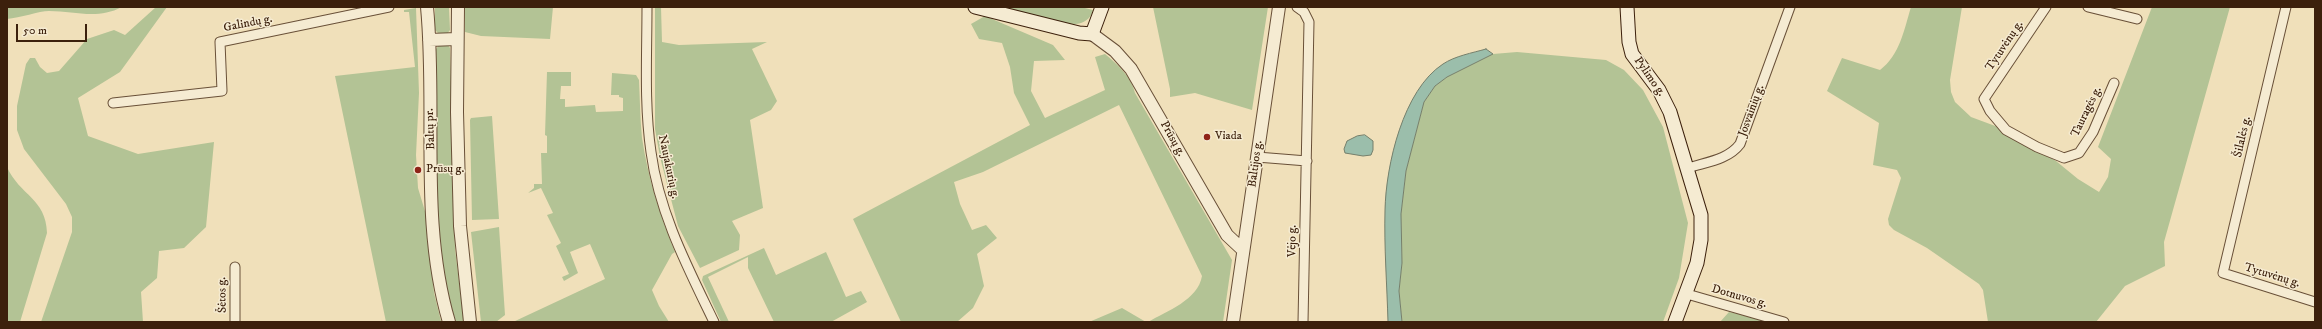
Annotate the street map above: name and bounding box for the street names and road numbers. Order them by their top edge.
street label: Galindų g. [222,12,274,36]
street label: Tytuvėnų g. [1983,18,2027,74]
street label: Pylimo g. [1630,54,1668,100]
street label: Josvainių g. [1736,83,1768,139]
street label: Tauragės g. [2069,84,2105,140]
street label: Baltų pr. [423,108,439,150]
street label: Šilalės g. [2231,115,2255,159]
street label: Prūsų g. [1156,119,1188,159]
street label: Naujakurių g. [654,134,682,200]
street label: Baltijos g. [1246,140,1266,188]
street label: Vėjo g. [1286,225,1300,257]
street label: Tytuvėnų g. [2242,261,2302,291]
street label: Šėtos g. [215,277,231,313]
street label: Dotnuvos g. [1710,282,1768,312]

